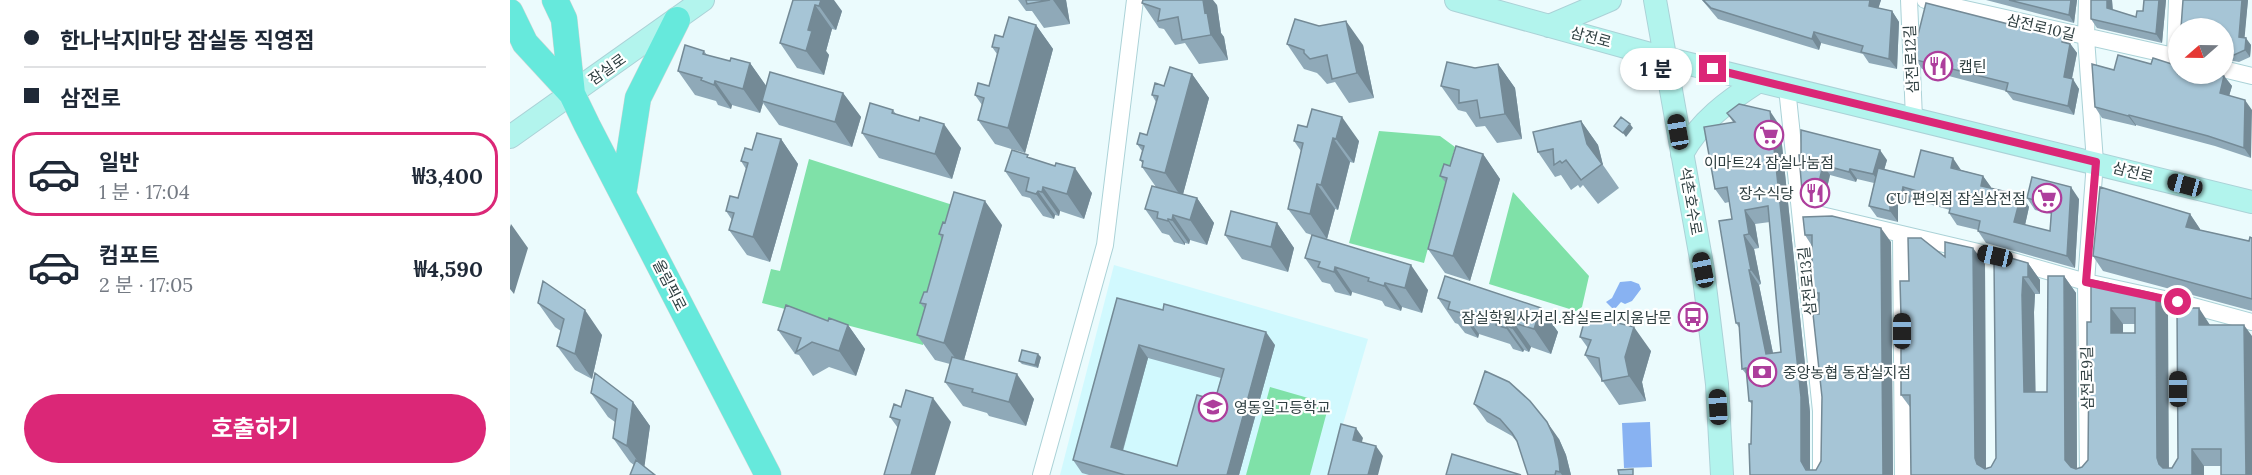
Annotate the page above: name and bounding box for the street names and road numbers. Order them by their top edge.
street label: 삼전로10길 [2005,10,2077,44]
street label: 삼전로 [1569,22,1613,52]
street label: 삼전로12길 [1900,24,1922,94]
street label: 잠실로 [585,49,629,89]
street label: 삼전로 [2111,158,2155,186]
street label: 석촌호수로 [1676,165,1706,237]
street label: 삼전로13길 [1794,246,1820,316]
street label: 올림픽로 [649,256,691,314]
street label: 삼전로9길 [2077,346,2097,410]

